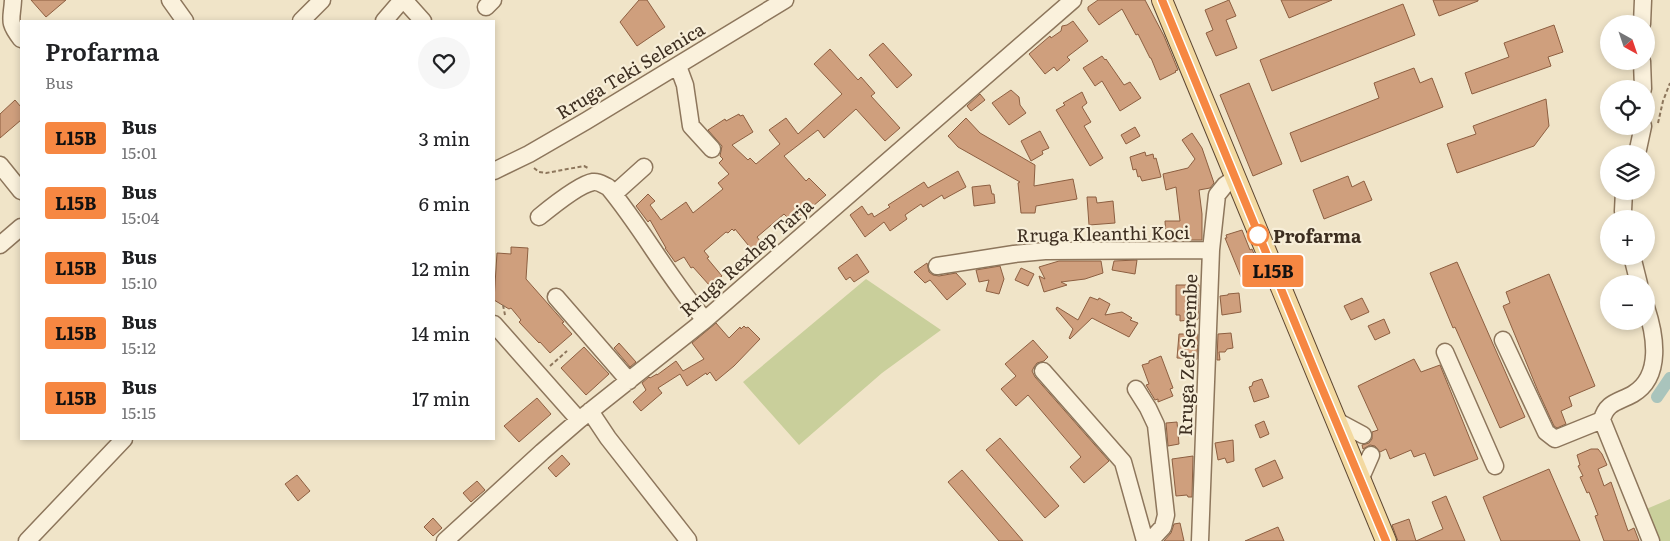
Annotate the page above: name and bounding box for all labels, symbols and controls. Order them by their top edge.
street label: Rruga Teki Selenica [551,15,710,125]
north arrow [1600,15,1655,70]
map controls [1600,15,1655,330]
text: Profarma [45,33,159,68]
button: heart [418,37,470,89]
text: Bus [45,70,73,94]
button: locate [1600,80,1655,135]
text: Bus [121,112,157,140]
text: L15B [55,124,96,151]
text: 3 min [419,124,470,152]
text: 15:01 [121,140,157,164]
button: layers [1600,145,1655,200]
text: Bus [121,177,157,205]
text: L15B [55,189,96,216]
text: 6 min [419,189,470,217]
street label: Rruga Rexhep Tarja [673,191,819,323]
text: 15:04 [121,205,159,229]
button: + [1600,210,1655,265]
street label: Rruga Kleanthi Koci [1016,218,1190,248]
place label: Profarma [1273,222,1362,249]
marker: Profarma [1247,224,1269,246]
text: Bus [121,242,157,270]
text: L15B [55,254,96,281]
text: 12 min [411,254,470,282]
line badge: L15B [1238,255,1308,287]
text: L15B [1252,257,1294,284]
text: 15:10 [121,270,157,294]
street label: Rruga Zef Serembe [1171,273,1203,437]
button: − [1600,275,1655,330]
text: Bus [121,307,157,335]
text: L15B [55,319,96,346]
text: 14 min [411,319,470,347]
text: 15:12 [121,335,156,359]
text: Bus [121,372,157,400]
text: L15B [55,384,96,411]
text: 17 min [412,384,470,412]
text: 15:15 [121,400,156,424]

